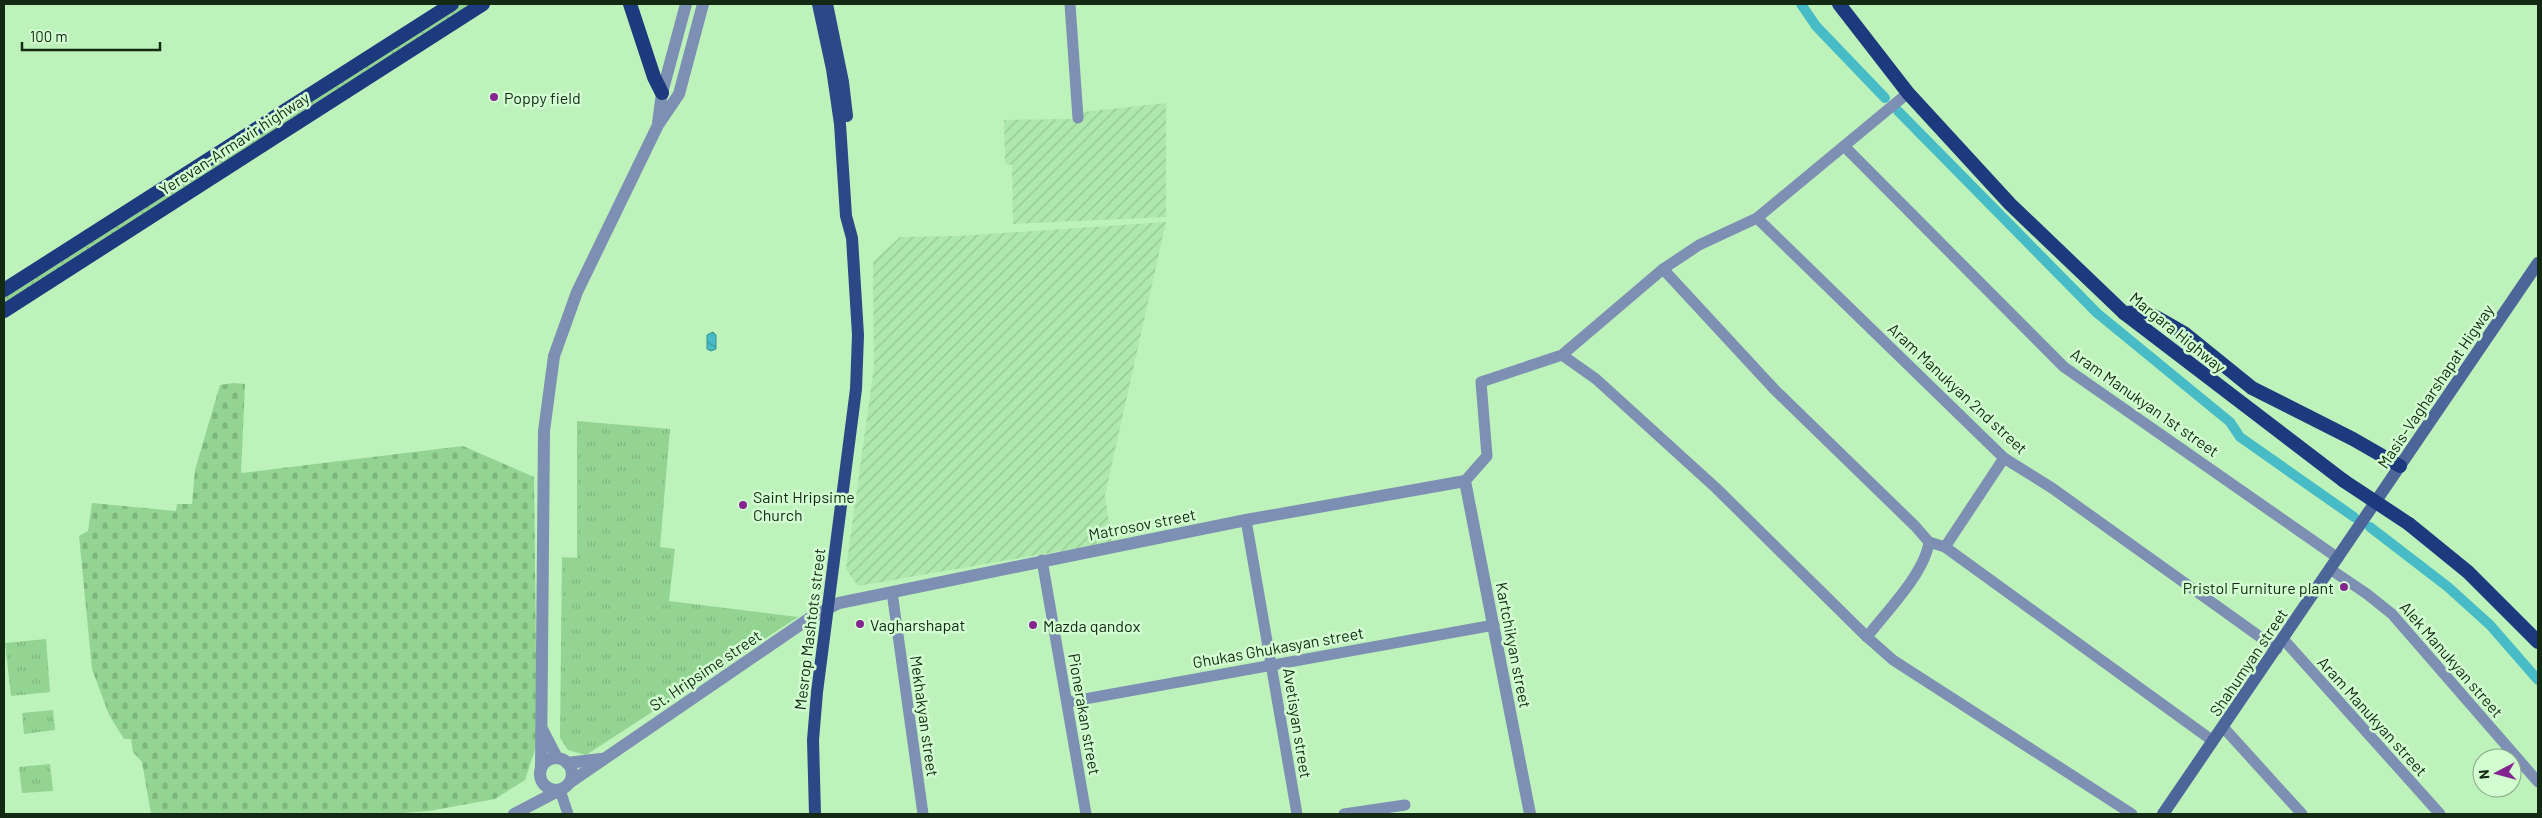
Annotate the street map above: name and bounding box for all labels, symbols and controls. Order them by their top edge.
scale bar [22,20,160,52]
text: 100 m [30,27,68,45]
street label: Yerevan-Armavir highway [155,87,313,199]
place label: Poppy field [504,88,581,107]
marker: Poppy field [488,91,500,103]
street label: Margara Highway [2126,288,2230,377]
street label: Masis-Vagharshapat Higway [2373,300,2497,472]
street label: Aram Manukyan 2nd street [1885,319,2031,457]
street label: Aram Manukyan 1st street [2067,344,2223,460]
place label: Saint Hripsime Church [753,487,855,524]
marker: Saint Hripsime Church [737,499,749,511]
street label: Matrosov street [1087,504,1197,544]
street label: Mesrop Mashtots street [790,547,828,711]
place label: Pristol Furniture plant [2183,578,2334,597]
street label: Kartchikyan street [1492,580,1536,710]
marker: Pristol Furniture plant [2338,581,2350,593]
street label: Alek Manukyan street [2397,597,2507,721]
street label: Shahumyan street [2205,605,2291,719]
place label: Vagharshapat [870,615,965,634]
place label: Mazda qandox [1043,616,1141,635]
marker: Vagharshapat [854,618,866,630]
marker: Mazda qandox [1027,619,1039,631]
street label: Ghukas Ghukasyan street [1191,623,1365,671]
street label: St. Hripsime street [646,626,764,714]
street label: Pionerakan street [1065,652,1105,776]
street label: Aram Manukyan street [2314,652,2432,780]
street label: Mekhakyan street [907,654,943,778]
street label: Avetisyan street [1280,667,1316,779]
north arrow [2472,748,2522,798]
text: N [2475,769,2493,780]

